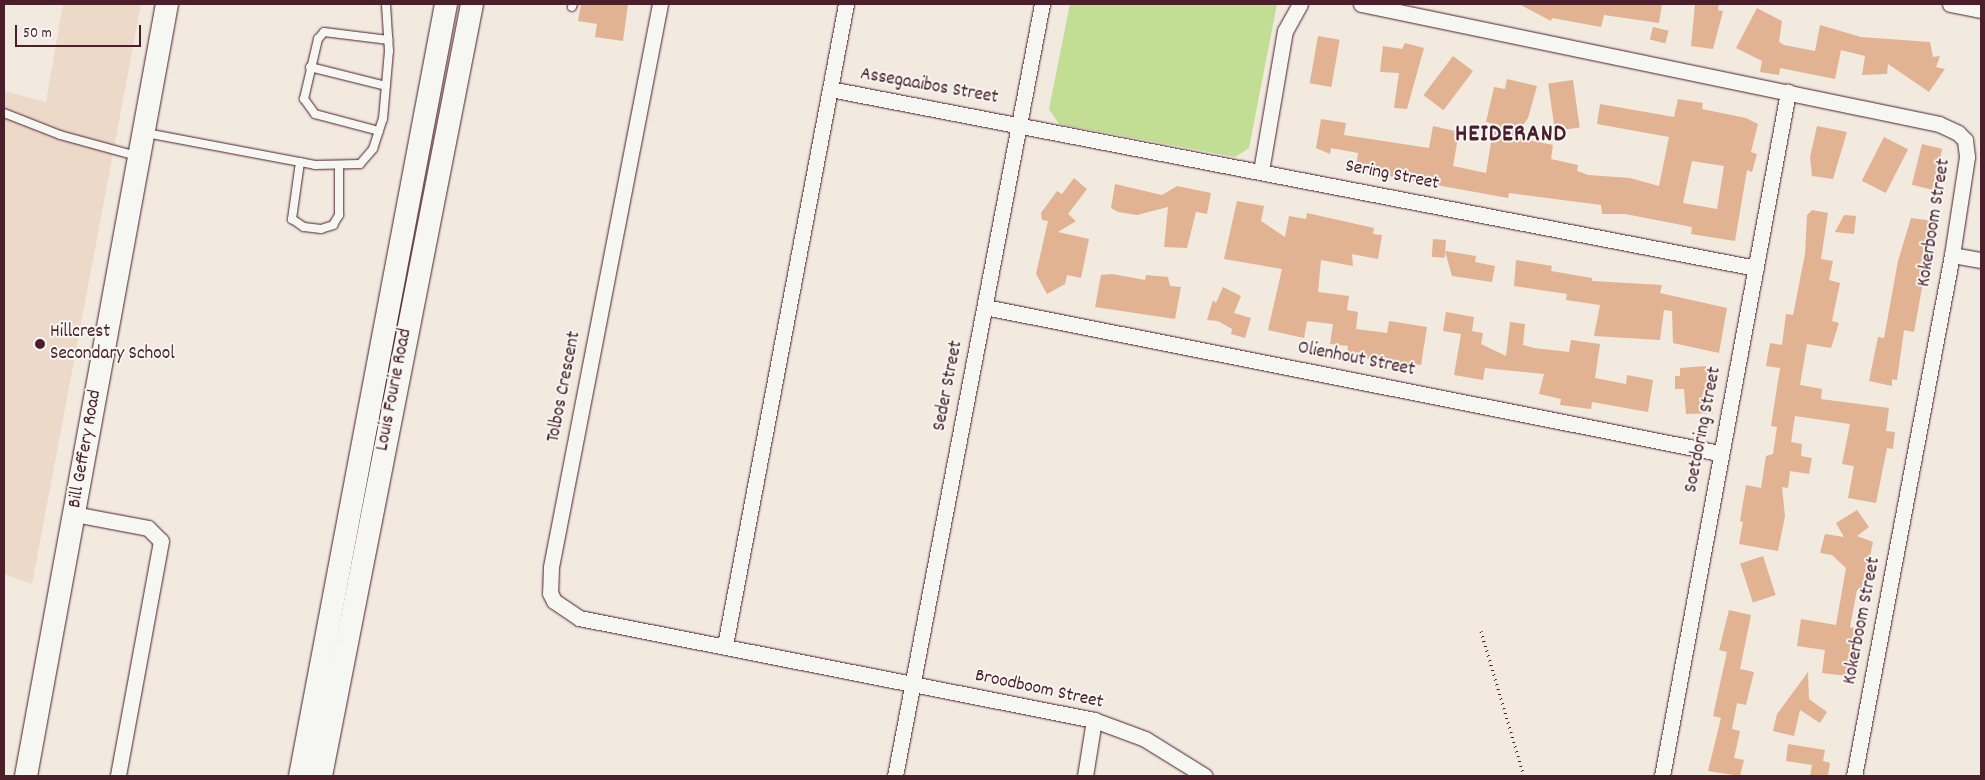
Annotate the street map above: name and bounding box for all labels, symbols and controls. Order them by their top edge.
scale bar [18,15,144,47]
text: 50 m [23,23,52,45]
street label: Assegaaibos Street [858,64,1000,110]
district label: HEIDERAND [1454,122,1568,150]
street label: Sering Street [1343,156,1441,196]
street label: Kokerboom Street [1914,157,1956,289]
place label: Hillcrest Secondary School [50,322,175,366]
street label: Louis Fourie Road [372,327,418,453]
street label: Tolbos Crescent [543,330,587,444]
street label: Olienhout Street [1295,337,1417,383]
marker: Hillcrest Secondary School [34,338,46,350]
street label: Seder Street [929,339,969,433]
street label: Soetdoring Street [1681,365,1727,495]
street label: Bill Geffery Road [64,388,108,510]
street label: Kokerboom Street [1839,555,1887,687]
street label: Broodboom Street [973,665,1105,715]

